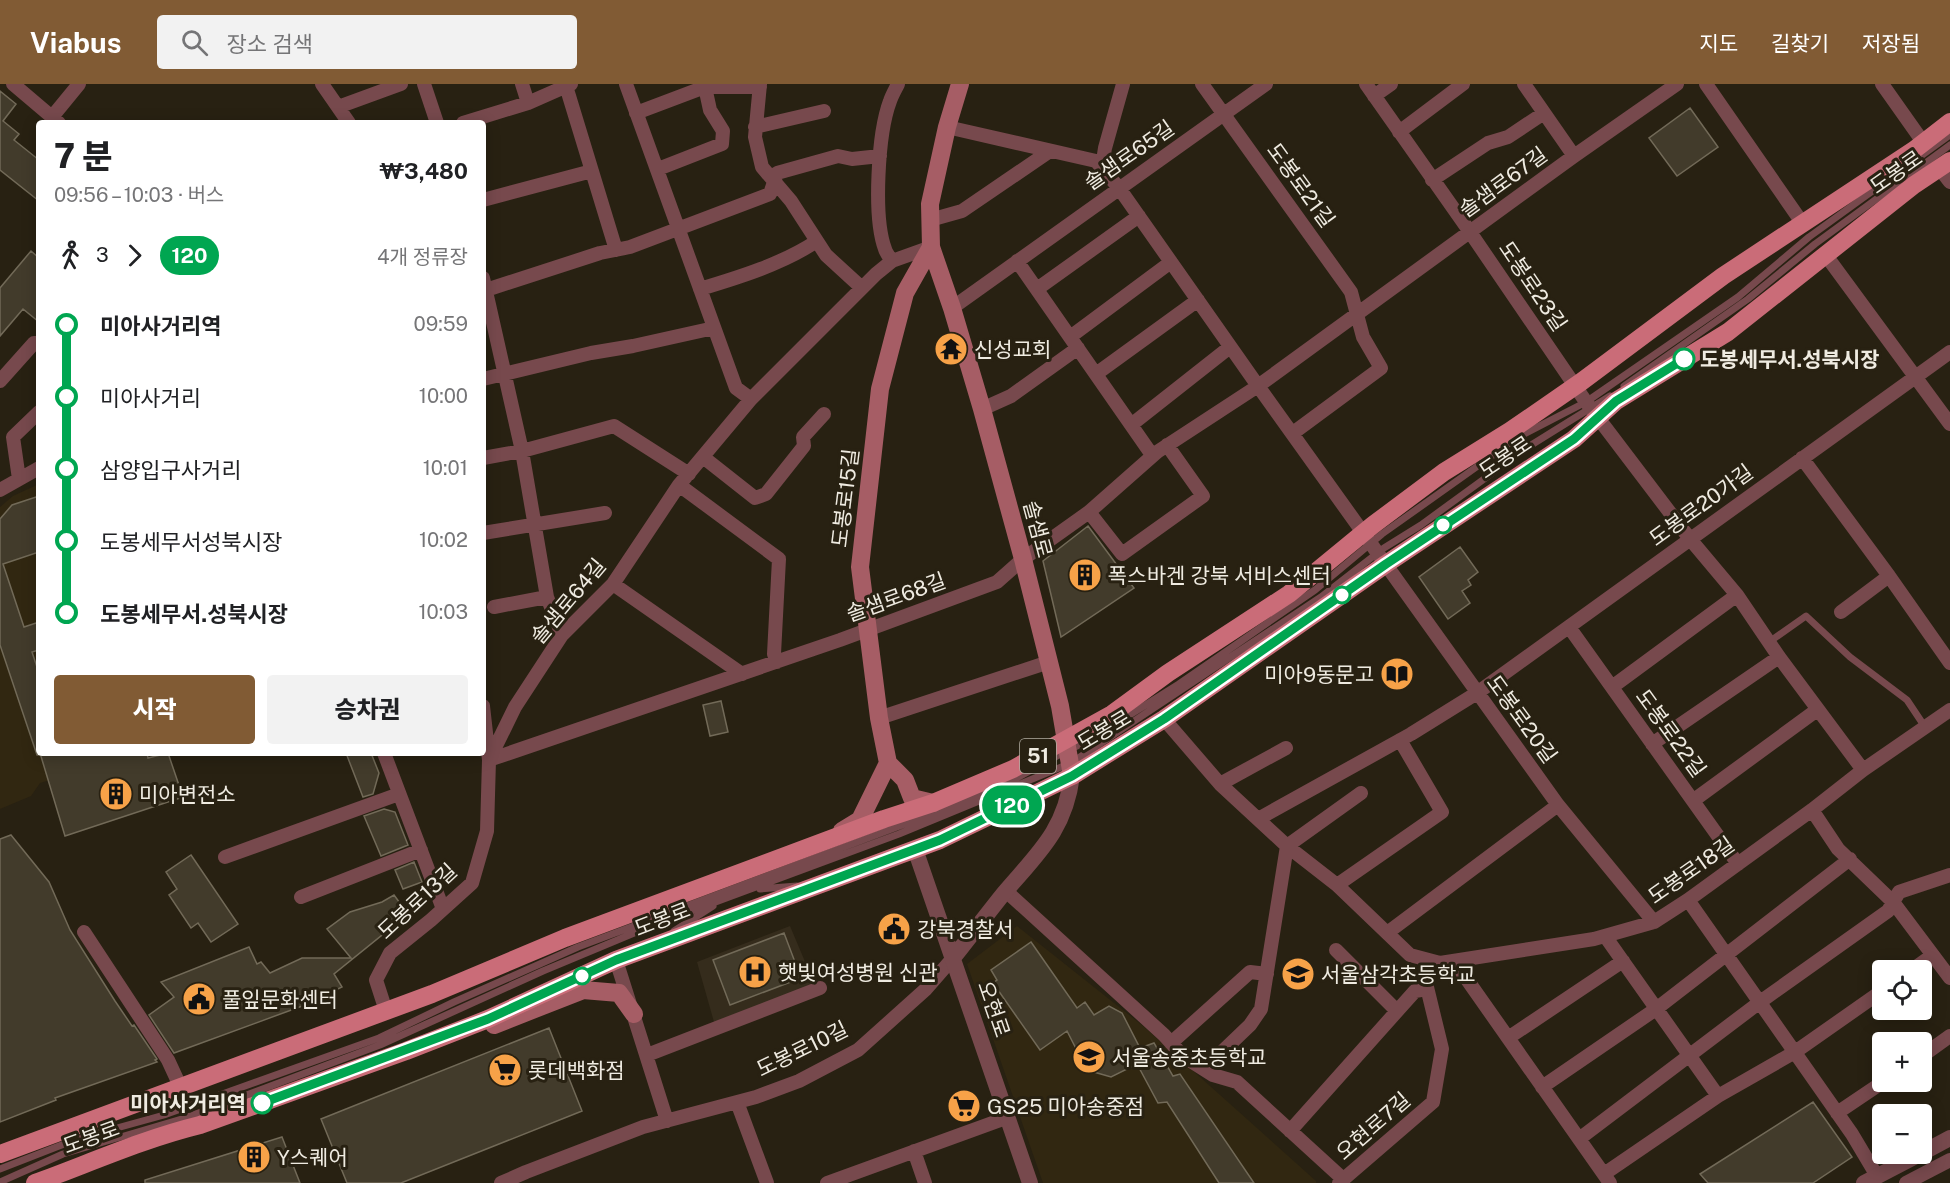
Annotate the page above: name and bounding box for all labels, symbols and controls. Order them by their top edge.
search box [157,15,577,69]
text: Viabus [30,26,121,59]
icon: search [178,26,211,59]
text: 장소 검색 [226,31,313,57]
text: 지도 [1699,31,1738,56]
text: 길찾기 [1771,31,1829,56]
text: 저장됨 [1862,31,1920,56]
street label: 솔샘로65길 [1079,115,1179,195]
text: 7 분 [54,137,113,175]
street label: 도봉로21길 [1262,138,1340,232]
street label: 솔샘로67길 [1454,142,1552,222]
street label: 도봉로 [1865,145,1927,199]
text: ₩3,480 [379,158,468,184]
text: 09:56 – 10:03 · 버스 [54,183,224,207]
street label: 도봉로23길 [1494,236,1572,336]
icon: walk [54,239,87,272]
icon: forward [118,239,151,272]
text: 3 [96,243,109,267]
text: 120 [172,243,207,268]
text: 4개 정류장 [377,245,468,269]
text: 09:59 [414,312,468,336]
text: 미아사거리역 [100,313,221,339]
temple icon: 신성교회 [933,331,969,367]
place label: 신성교회 [974,337,1051,362]
place label: 도봉세무서.성북시장 [1700,347,1880,372]
marker: 도봉세무서.성북시장 [1673,348,1695,370]
text: 10:00 [419,384,468,408]
text: 미아사거리 [100,385,201,411]
street label: 도봉로 [1474,430,1536,484]
street label: 도봉로15길 [827,447,863,549]
text: 10:01 [423,456,468,480]
text: 삼양입구사거리 [100,457,242,483]
street label: 도봉로20가길 [1644,459,1758,551]
street label: 솔샘로 [1018,498,1058,560]
unlabelled marker [1434,516,1452,534]
text: 10:02 [419,528,468,552]
text: 도봉세무서성북시장 [100,529,282,555]
street label: 솔샘로64길 [525,553,611,649]
building icon: 폭스바겐 강북 서비스센터 [1067,557,1103,593]
place label: 폭스바겐 강북 서비스센터 [1108,563,1331,588]
street label: 솔샘로68길 [843,568,949,626]
unlabelled marker [1333,586,1351,604]
text: 10:03 [418,600,468,624]
text: 도봉세무서.성북시장 [100,601,288,627]
library icon: 미아9동문고 [1379,656,1415,692]
place label: 미아9동문고 [1264,662,1374,687]
street label: 도봉로20길 [1482,670,1562,768]
button: 시작 [54,675,255,744]
button: 승차권 [267,675,468,744]
street label: 도봉로22길 [1631,684,1711,782]
street label: 도봉로 [1073,704,1135,756]
road number: 51 [1020,739,1056,773]
building icon: 미아변전소 [98,776,134,812]
place label: 미아변전소 [139,782,236,807]
line badge: 120 [978,786,1046,824]
text: 120 [994,793,1030,818]
street label: 도봉로18길 [1643,831,1739,909]
street label: 도봉로13길 [372,858,462,944]
street label: 도봉로 [630,897,694,941]
public building icon: 강북경찰서 [876,911,912,947]
place label: 강북경찰서 [917,917,1014,942]
hospital icon: 햇빛여성병원 신관 [737,954,773,990]
school or university icon: 서울삼각초등학교 [1280,956,1316,992]
place label: 햇빛여성병원 신관 [778,960,938,985]
map controls [1872,960,1932,1164]
button: locate [1872,960,1932,1020]
place label: 서울삼각초등학교 [1321,962,1476,987]
unlabelled marker [573,967,591,985]
street label: 오현로 [973,978,1015,1040]
public building icon: 풀잎문화센터 [181,981,217,1017]
place label: 풀잎문화센터 [222,987,338,1012]
street label: 도봉로10길 [752,1016,852,1082]
button: + [1872,1032,1932,1092]
school or university icon: 서울송중초등학교 [1071,1039,1107,1075]
place label: 서울송중초등학교 [1112,1045,1267,1070]
supermarket icon: 롯데백화점 [487,1052,523,1088]
place label: 롯데백화점 [528,1058,625,1083]
street label: 오현로7길 [1331,1087,1415,1165]
supermarket icon: GS25 미아송중점 [946,1088,982,1124]
place label: 미아사거리역 [130,1091,246,1116]
marker: 미아사거리역 [251,1092,273,1114]
place label: GS25 미아송중점 [987,1094,1144,1119]
button: − [1872,1104,1932,1164]
street label: 도봉로 [59,1115,123,1159]
building icon: Y스퀘어 [236,1139,272,1175]
place label: Y스퀘어 [277,1145,348,1170]

